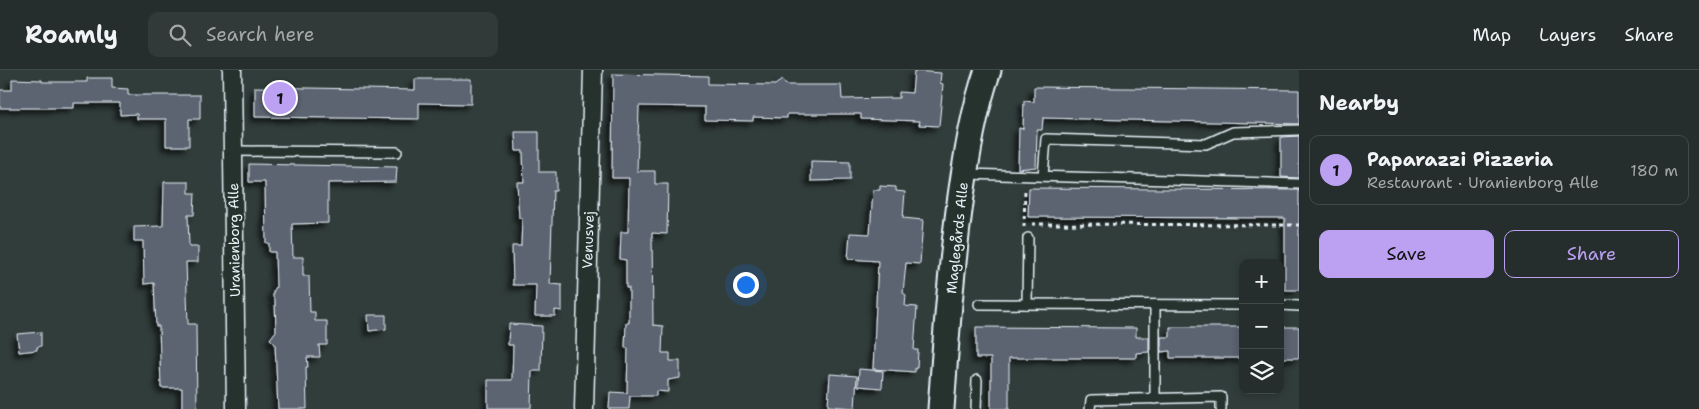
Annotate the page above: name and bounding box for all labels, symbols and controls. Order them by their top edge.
search box [148,12,498,57]
text: Roamly [25,19,118,51]
icon: search [166,21,194,49]
text: Search here [206,22,315,47]
text: Map [1473,23,1511,47]
text: Layers [1539,23,1596,47]
text: Share [1624,23,1674,47]
pin: 1 [264,79,296,117]
text: Nearby [1319,89,1399,117]
text: Paparazzi Pizzeria [1367,147,1553,172]
text: 1 [1332,160,1340,181]
text: 180 m [1630,160,1678,181]
text: Restaurant · Uranienborg Alle [1367,172,1599,193]
street label: Maglegårds Alle [942,181,972,295]
street label: Uranienborg Alle [224,183,244,297]
street label: Venusvej [578,211,598,269]
button: Save [1319,230,1494,278]
button: Share [1504,230,1679,278]
map controls [1239,259,1284,394]
button: + [1239,259,1284,304]
your location [733,272,759,298]
button: − [1239,304,1284,349]
button: layers [1239,349,1284,394]

